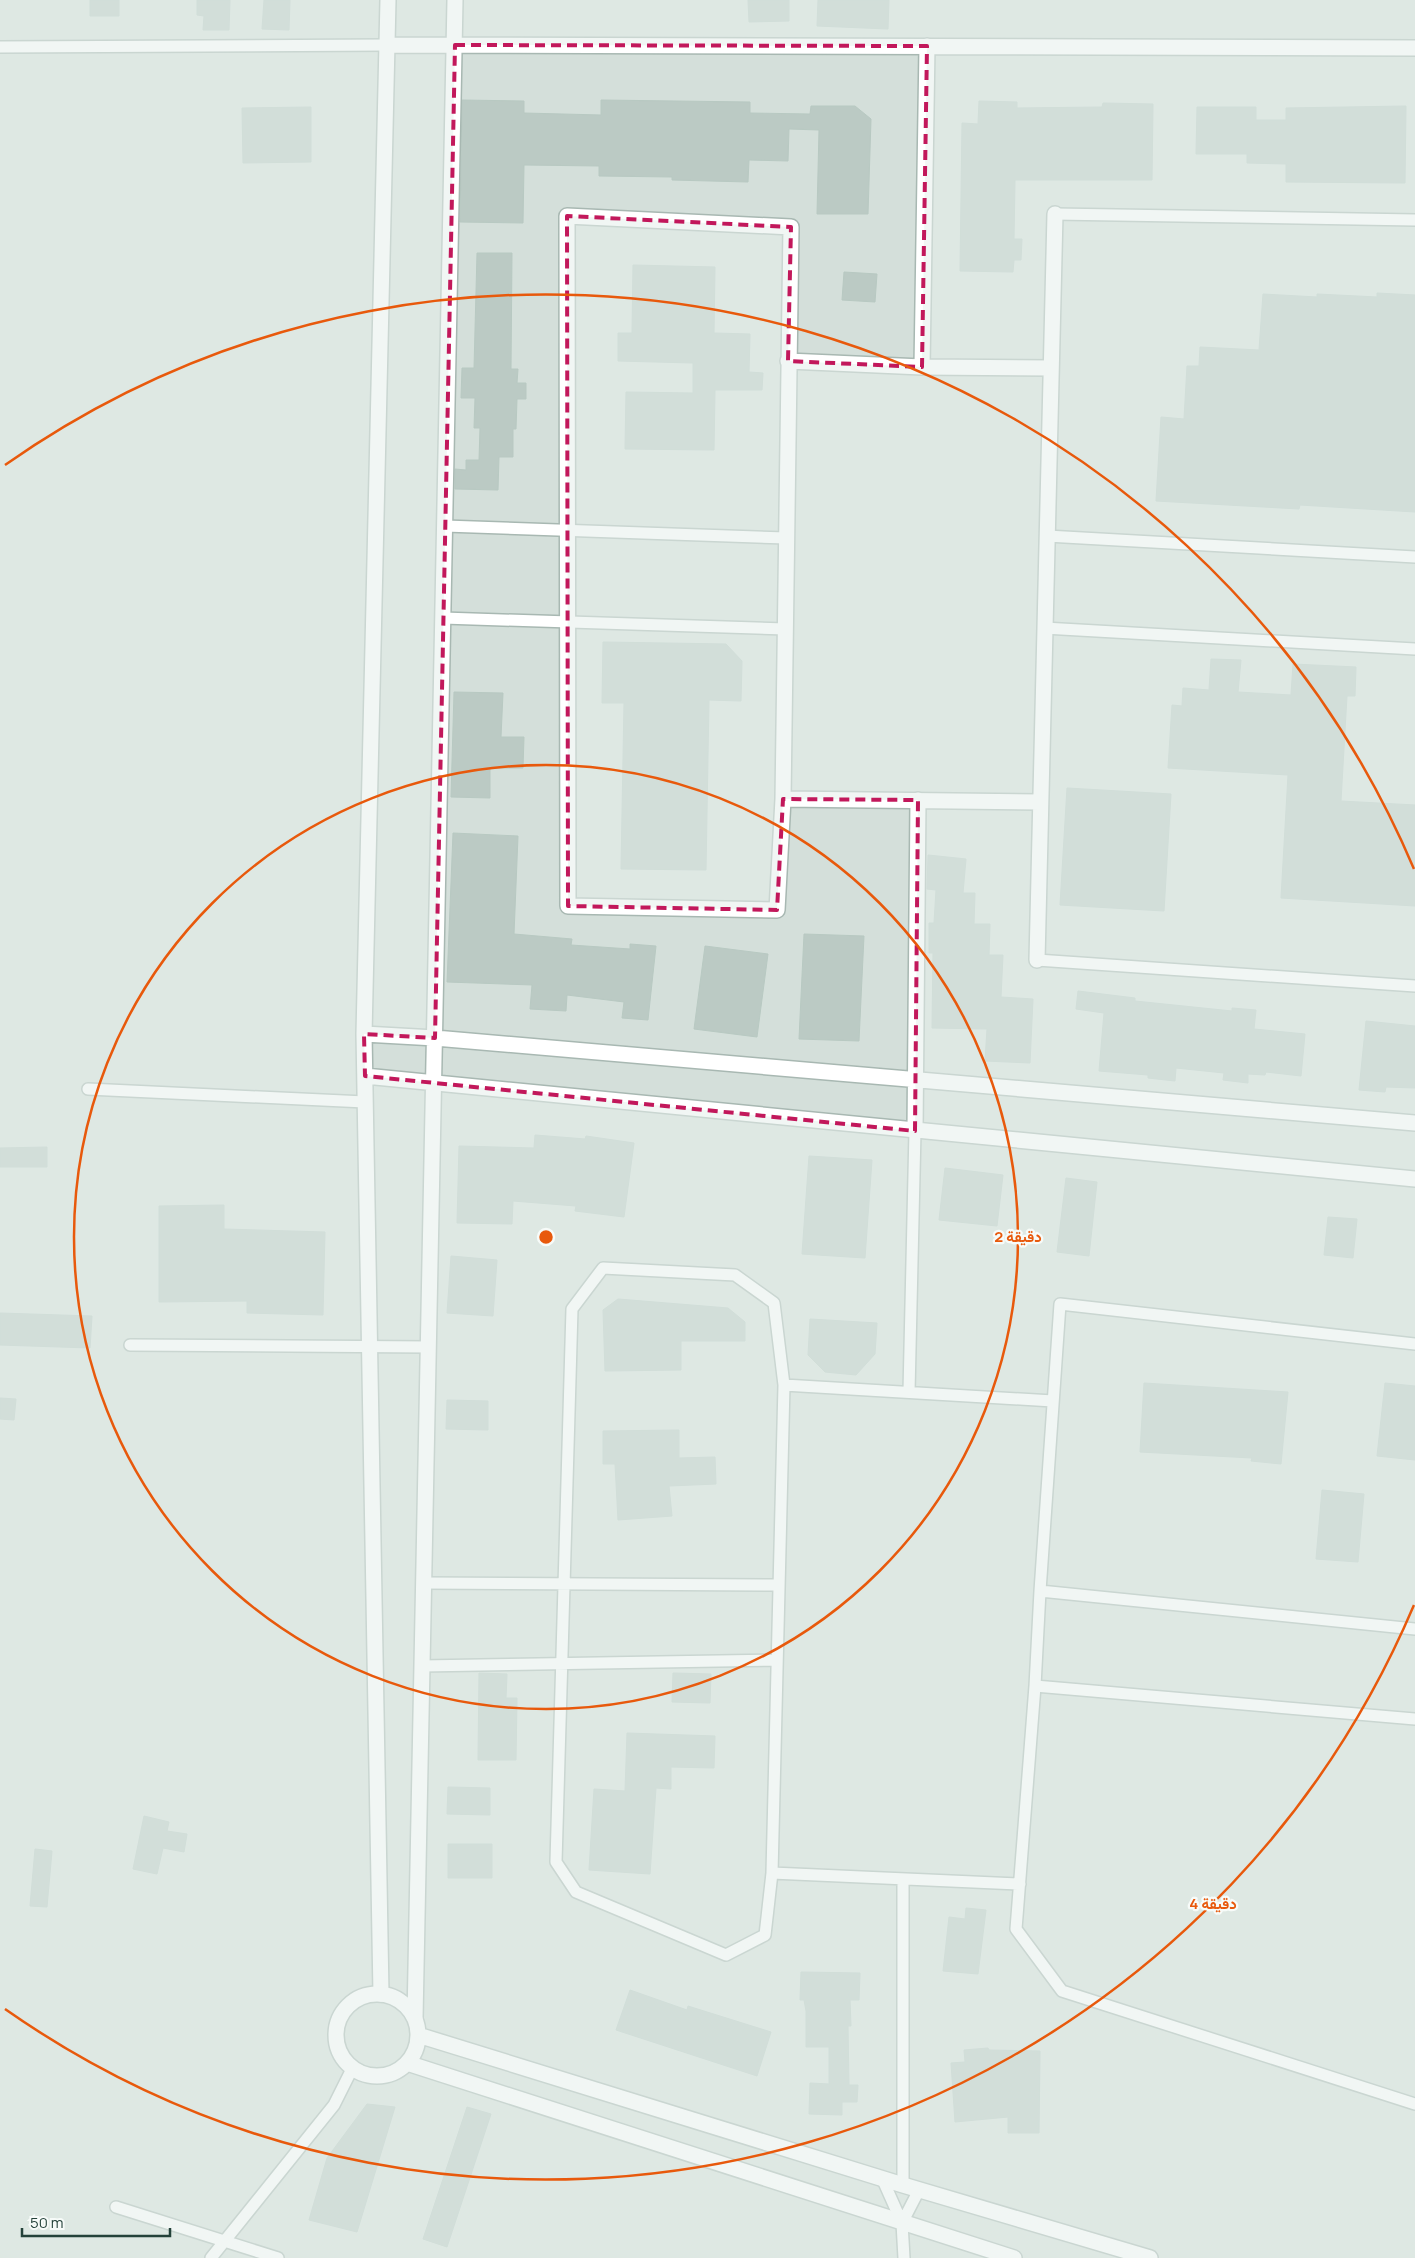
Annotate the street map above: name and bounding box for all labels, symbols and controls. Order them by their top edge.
text: 2 دقيقة [994,1226,1042,1247]
centre of rings [537,1228,555,1246]
text: 4 دقيقة [1189,1893,1237,1914]
scale bar [22,2206,170,2238]
text: 50 m [30,2212,64,2233]

